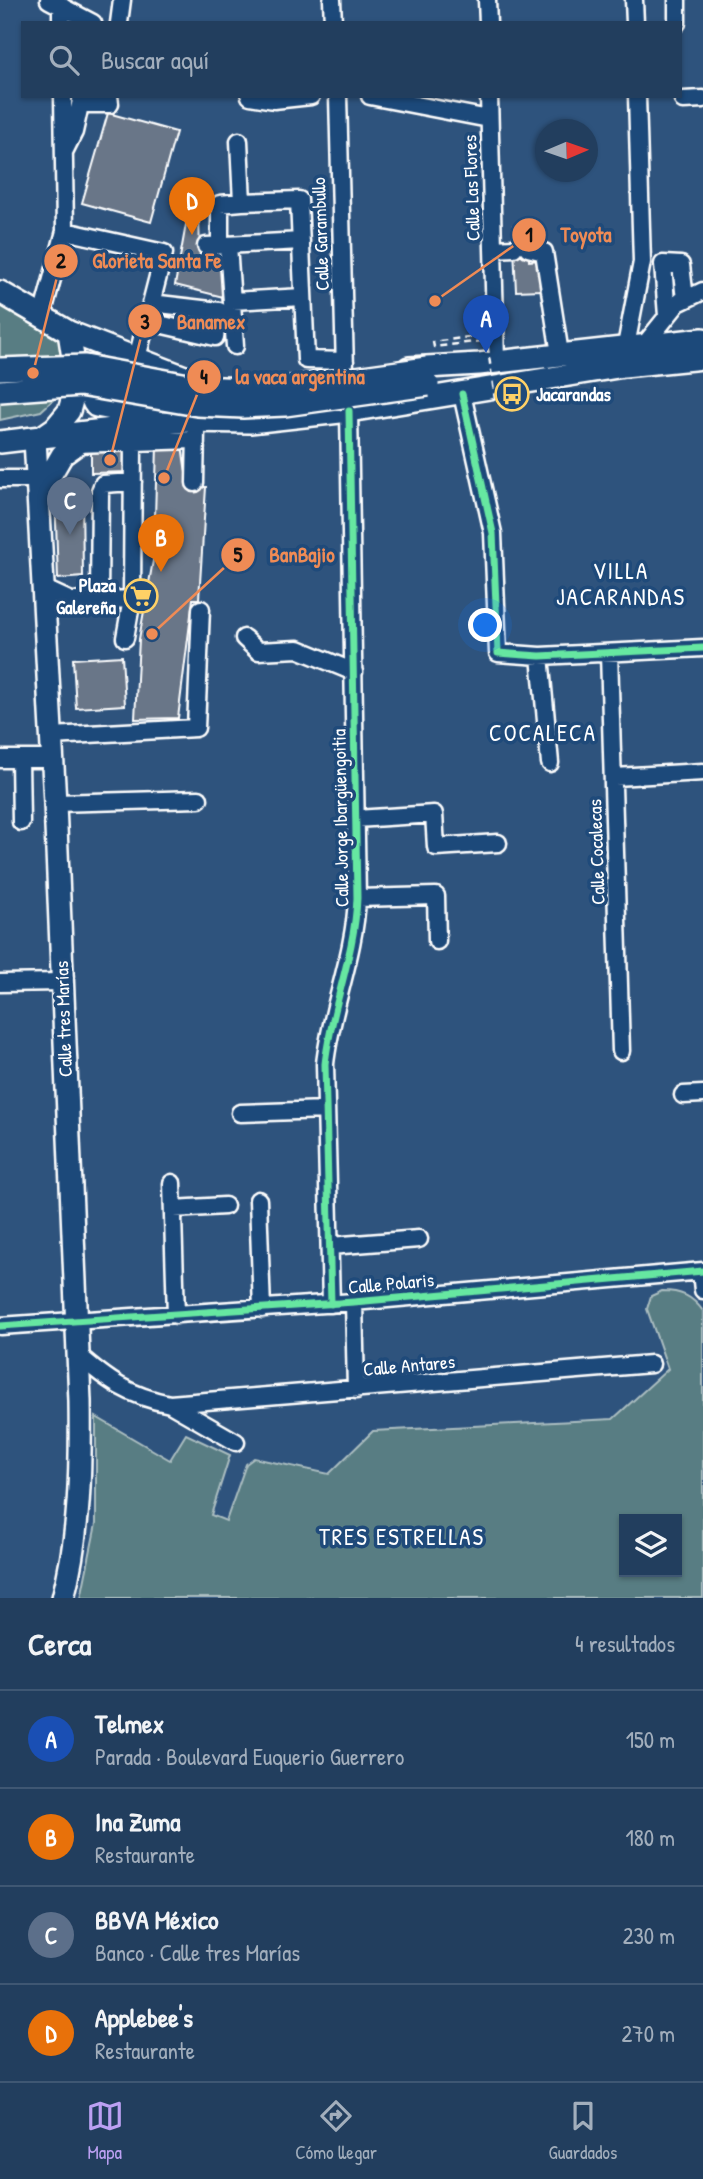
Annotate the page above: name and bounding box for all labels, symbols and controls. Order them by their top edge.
search box [21,21,682,98]
icon: search [45,41,83,79]
text: Buscar aquí [101,42,209,77]
north arrow [535,119,598,182]
street label: Calle Las Flores [456,134,486,242]
street label: Calle Garambullo [305,176,335,291]
pin: D [169,177,215,235]
callout: Toyota [511,214,625,256]
text: 1 [525,220,533,249]
text: Toyota [559,220,612,250]
callout: Glorieta Santa Fe [44,240,236,282]
text: 2 [56,246,66,275]
text: Glorieta Santa Fe [92,246,222,275]
pin: A [463,295,509,353]
callout: Banamex [128,300,259,342]
text: 3 [140,307,150,336]
text: Banamex [177,307,245,336]
callout: la vaca argentina [186,356,379,398]
text: 4 [200,362,208,391]
text: la vaca argentina [235,362,366,392]
bus stop icon: Jacarandas [493,375,531,413]
place label: Jacarandas [536,381,612,407]
pin: C [47,477,93,535]
pin: B [138,514,184,572]
callout: BanBajio [220,534,349,576]
text: 5 [234,540,243,569]
text: BanBajio [269,540,335,569]
district label: VILLA JACARANDAS [556,555,686,612]
place label: Plaza Galereña [56,572,117,620]
supermarket icon: Plaza Galereña [122,577,160,615]
your location [468,608,502,642]
district label: COCALECA [489,717,597,748]
street label: Calle Jorge Ibargüengoitia [325,728,355,907]
street label: Calle Cocalecas [581,799,611,905]
street label: Calle tres Marías [48,960,78,1078]
street label: Calle Polaris [347,1266,435,1300]
street label: Calle Antares [362,1348,456,1382]
map controls [619,1514,682,1577]
button: layers [619,1514,682,1577]
district label: TRES ESTRELLAS [319,1521,485,1552]
text: Cerca [28,1624,91,1664]
text: 4 resultados [575,1628,675,1659]
text: Telmex [95,1706,164,1741]
text: A [45,1724,57,1755]
text: 150 m [626,1724,675,1755]
text: Parada · Boulevard Euquerio Guerrero [95,1741,404,1772]
text: Ina Zuma [95,1804,181,1839]
text: B [45,1822,57,1853]
text: 180 m [625,1822,675,1853]
text: Restaurante [95,1839,195,1870]
text: BBVA México [95,1902,219,1937]
text: C [45,1920,57,1951]
text: 230 m [623,1920,675,1951]
text: Banco · Calle tres Marías [95,1937,300,1968]
text: Applebee's [95,2000,193,2035]
text: D [46,2018,56,2049]
text: 270 m [622,2018,675,2049]
text: Restaurante [95,2035,195,2066]
tab: Mapa [86,2097,124,2165]
tab: Cómo llegar [295,2097,377,2165]
tab: Guardados [549,2097,617,2165]

